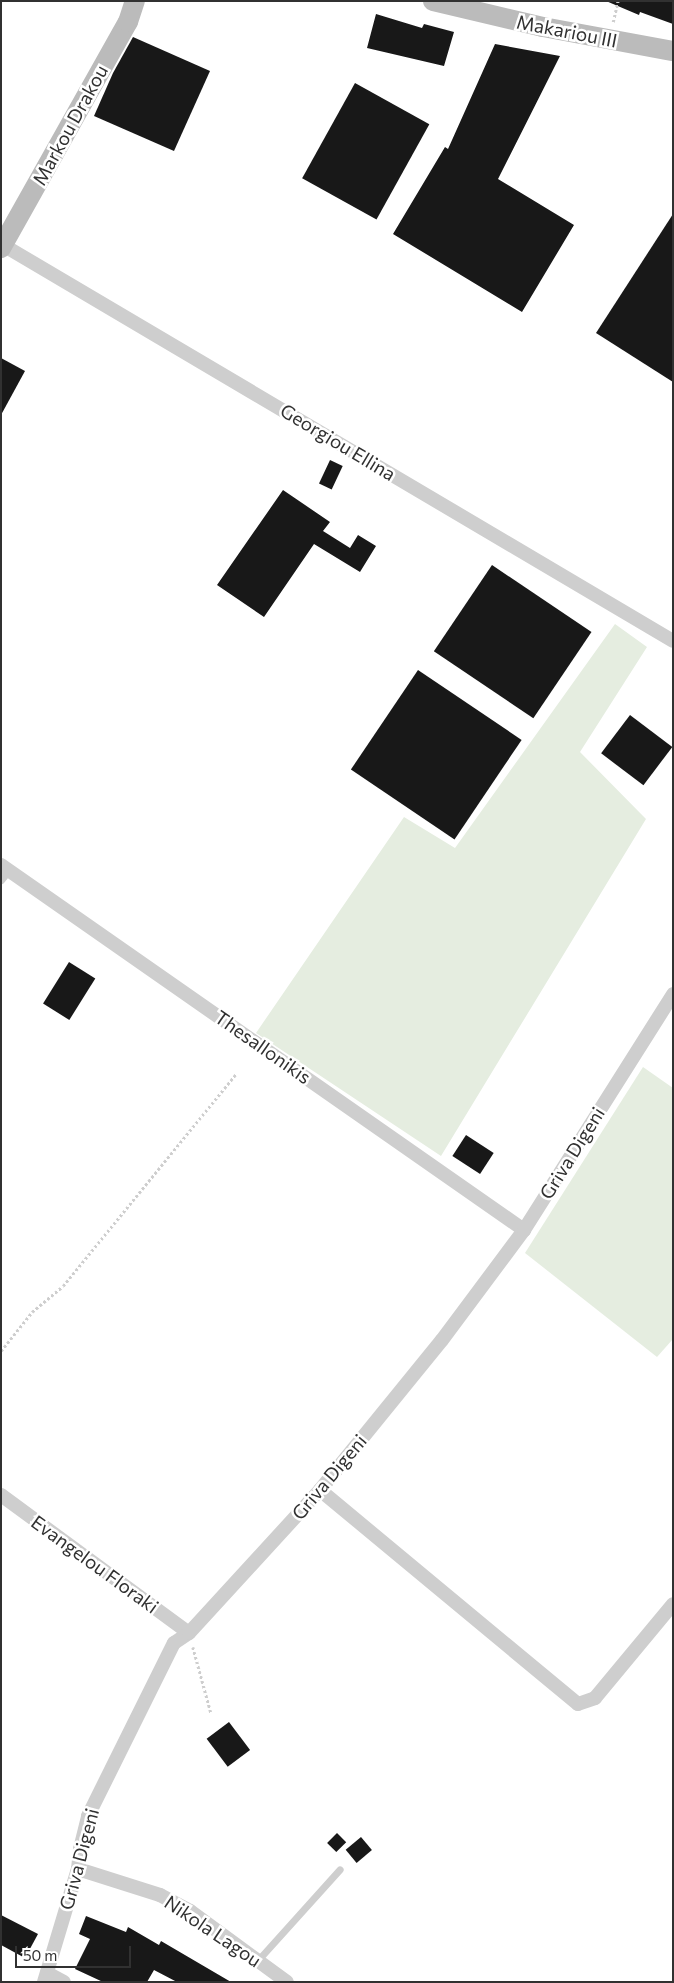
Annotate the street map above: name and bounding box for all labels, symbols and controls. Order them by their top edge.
street label: Makariou III [515,10,619,52]
street label: Markou Drakou [28,61,112,189]
street label: Georgiou Ellina [276,399,400,485]
street label: Thesallonikis [210,1005,316,1089]
street label: Griva Digeni [535,1103,609,1203]
street label: Griva Digeni [287,1430,371,1524]
street label: Evangelou Floraki [27,1510,163,1618]
street label: Griva Digeni [54,1806,104,1912]
street label: Nikola Lagou [160,1890,266,1972]
scale bar [18,1936,134,1968]
text: 50 m [23,1946,57,1964]

